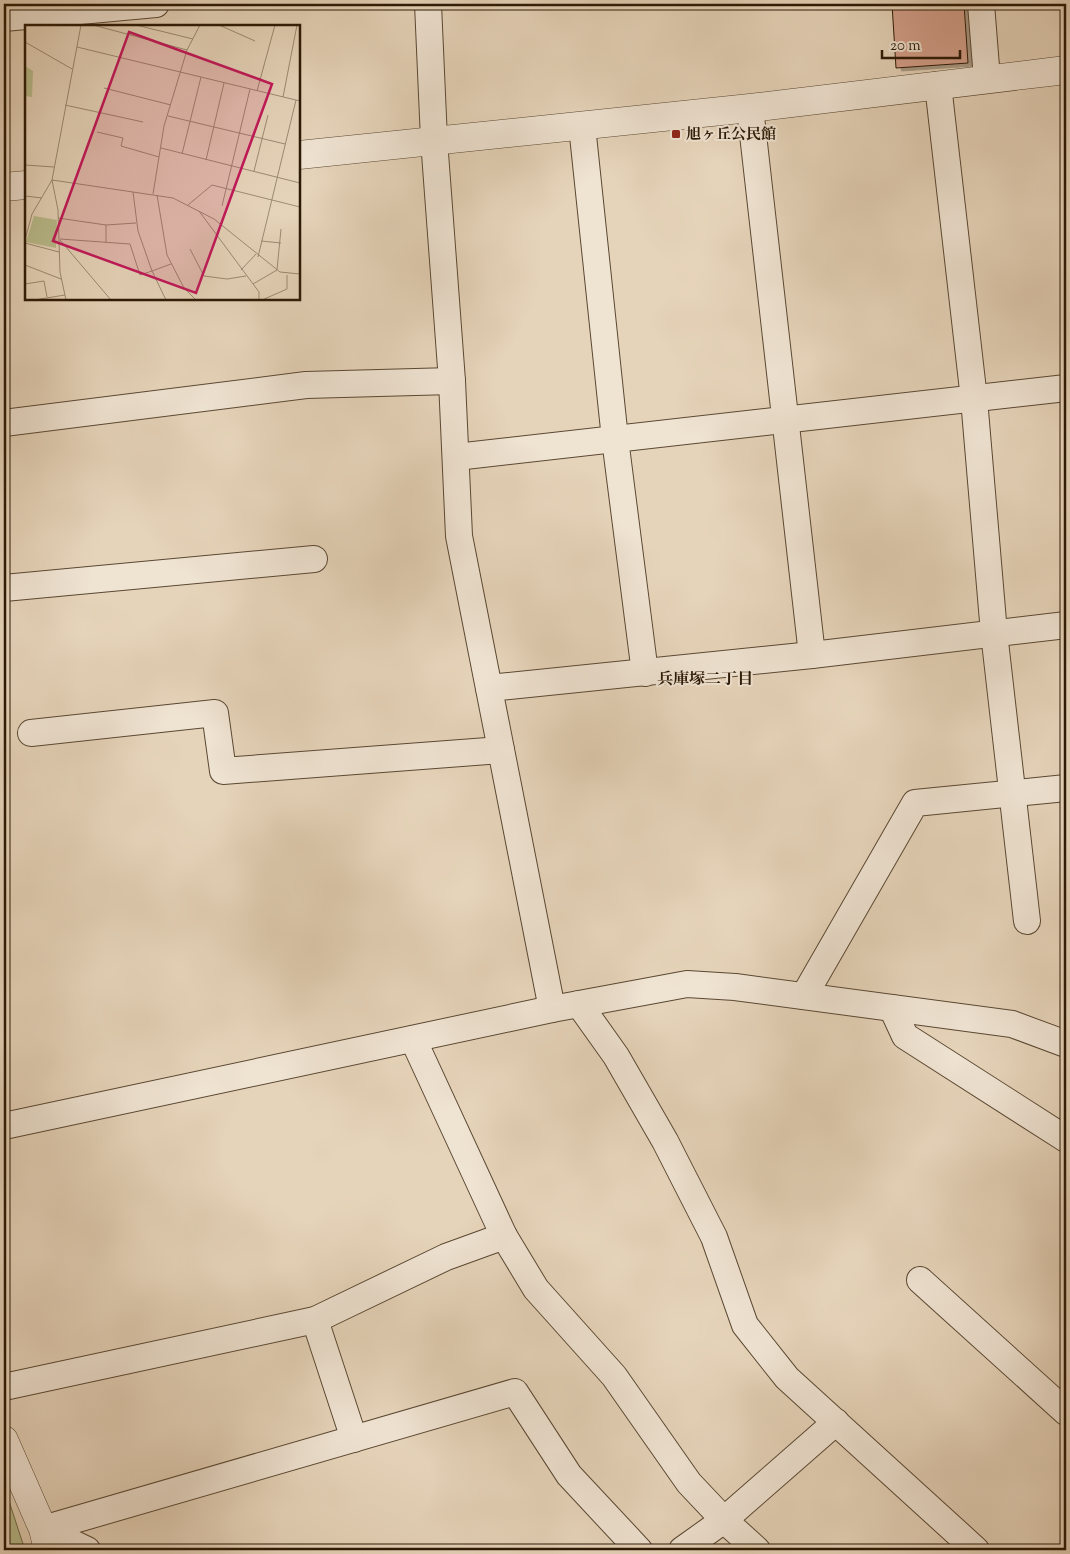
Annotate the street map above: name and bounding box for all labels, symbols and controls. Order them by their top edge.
inset map [25,25,300,300]
scale bar [882,28,960,60]
text: 20 m [890,36,921,57]
place label: 旭ヶ丘公民館 [686,125,776,146]
marker: 旭ヶ丘公民館 [670,128,682,140]
district label: 兵庫塚二丁目 [657,669,753,692]

